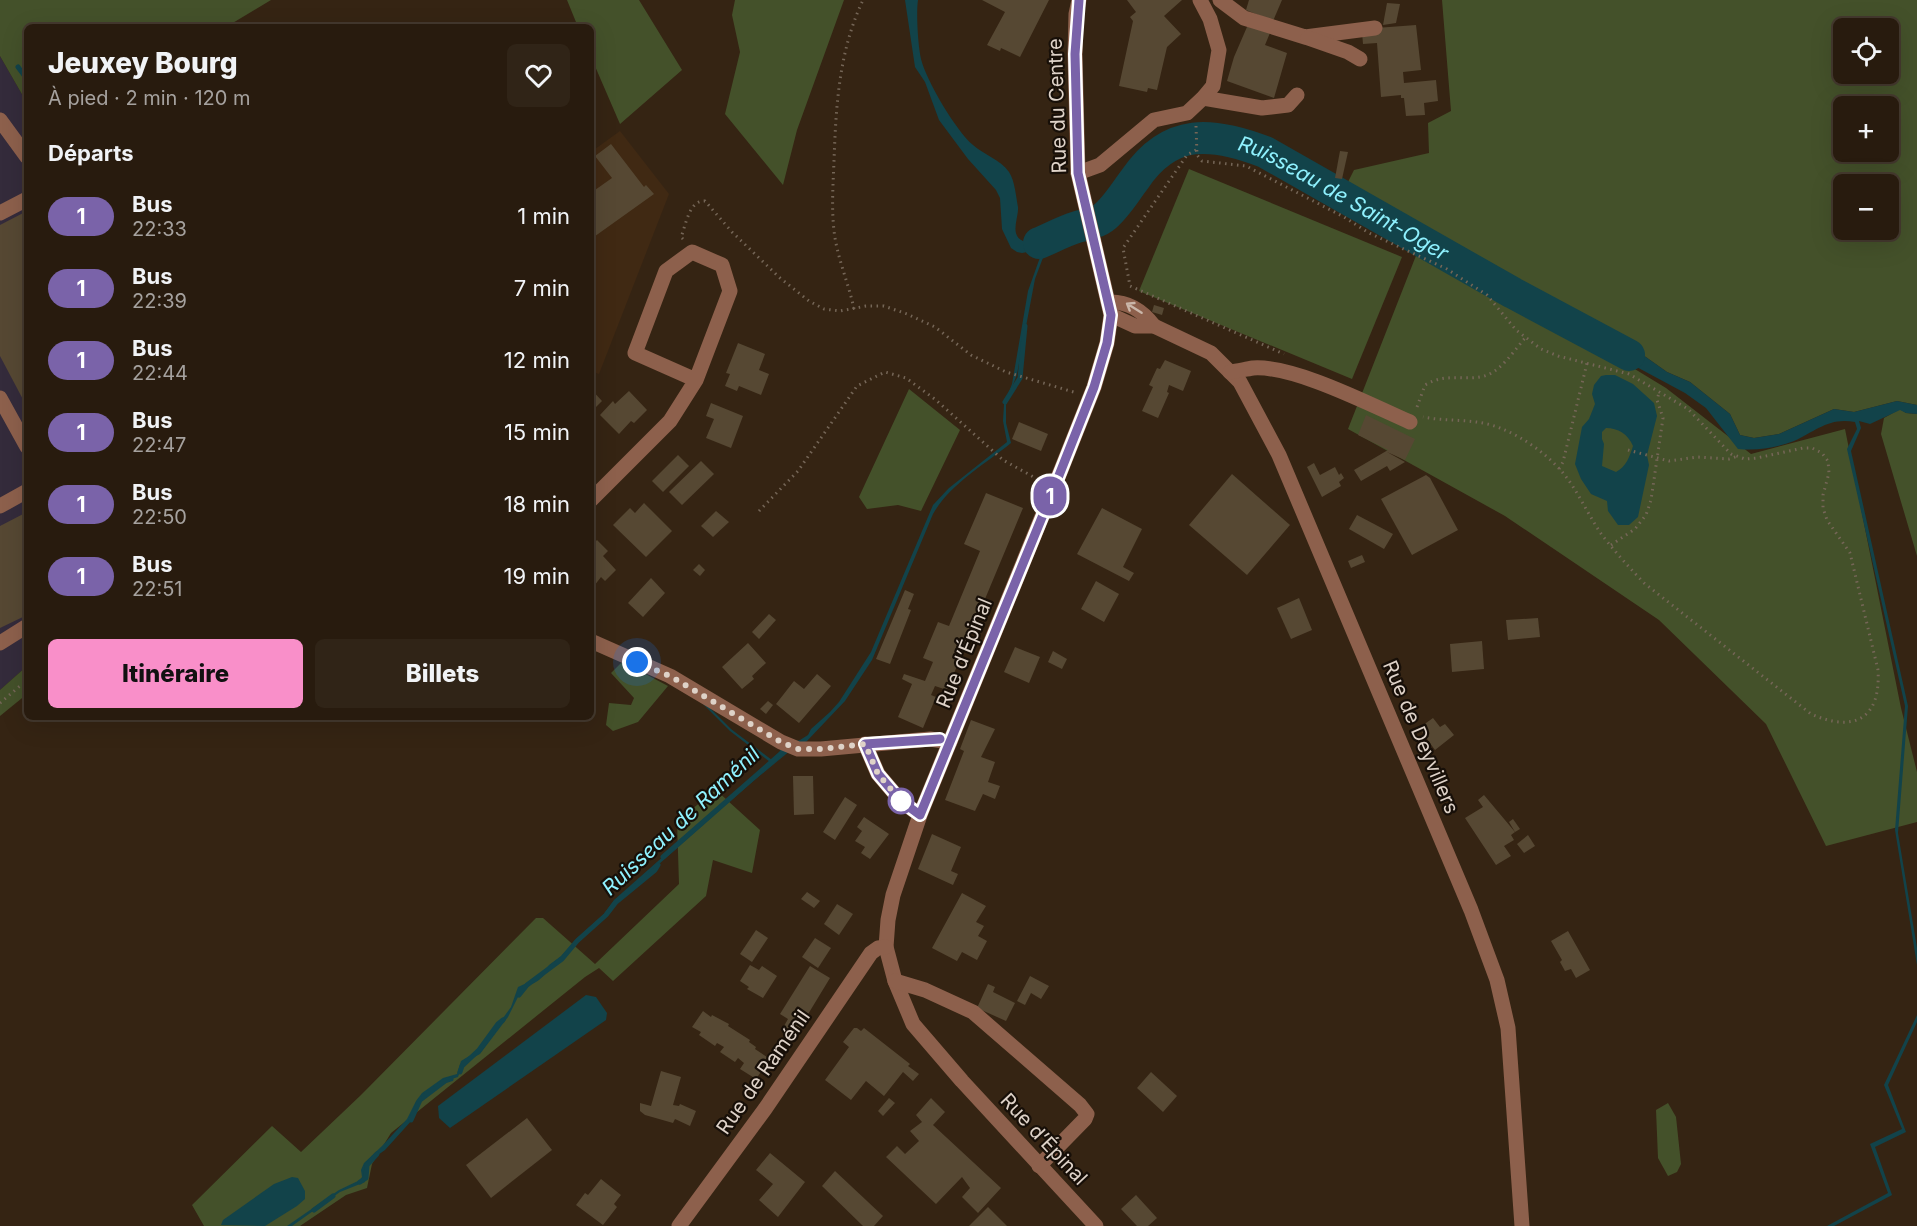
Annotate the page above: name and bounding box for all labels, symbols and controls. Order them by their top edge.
map controls [1833,18,1899,240]
button: locate [1833,18,1899,84]
street label: Rue du Centre [1043,38,1071,174]
button: heart [507,44,570,107]
text: Jeuxey Bourg [48,46,238,80]
text: À pied · 2 min · 120 m [48,86,251,110]
button: + [1833,96,1899,162]
water label: Ruisseau de Saint-Oger [1235,131,1454,266]
text: Départs [48,140,133,166]
button: − [1833,174,1899,240]
text: Bus [132,191,173,217]
text: 1 min [517,203,570,229]
text: 1 [76,204,86,229]
text: 22:33 [132,217,187,241]
text: Bus [132,263,173,289]
text: 7 min [514,275,570,301]
text: 1 [76,276,86,301]
text: 22:39 [132,289,187,313]
one-way arrow [1126,302,1143,314]
text: Bus [132,335,173,361]
text: 12 min [504,347,570,373]
text: 1 [76,348,86,373]
text: 22:44 [132,361,188,385]
text: Bus [132,407,173,433]
text: 15 min [504,419,570,445]
text: 1 [76,420,86,445]
text: 22:47 [132,433,186,457]
line badge: 1 [1030,476,1070,516]
text: Bus [132,479,173,505]
text: 1 [1045,484,1055,509]
text: 18 min [504,491,570,517]
text: 1 [76,492,86,517]
text: 22:50 [132,505,187,529]
text: Bus [132,551,173,577]
text: 19 min [504,563,570,589]
text: 1 [76,564,86,589]
text: 22:51 [132,577,182,601]
street label: Rue d’Épinal [930,594,997,711]
button: Itinéraire [48,639,303,708]
button: Billets [315,639,570,708]
your location [622,647,652,677]
street label: Rue de Deyvillers [1378,657,1464,817]
water label: Ruisseau de Raménil [597,740,765,900]
unlabelled marker [888,788,914,814]
street label: Rue de Raménil [711,1005,815,1139]
street label: Rue d’Épinal [996,1088,1093,1190]

